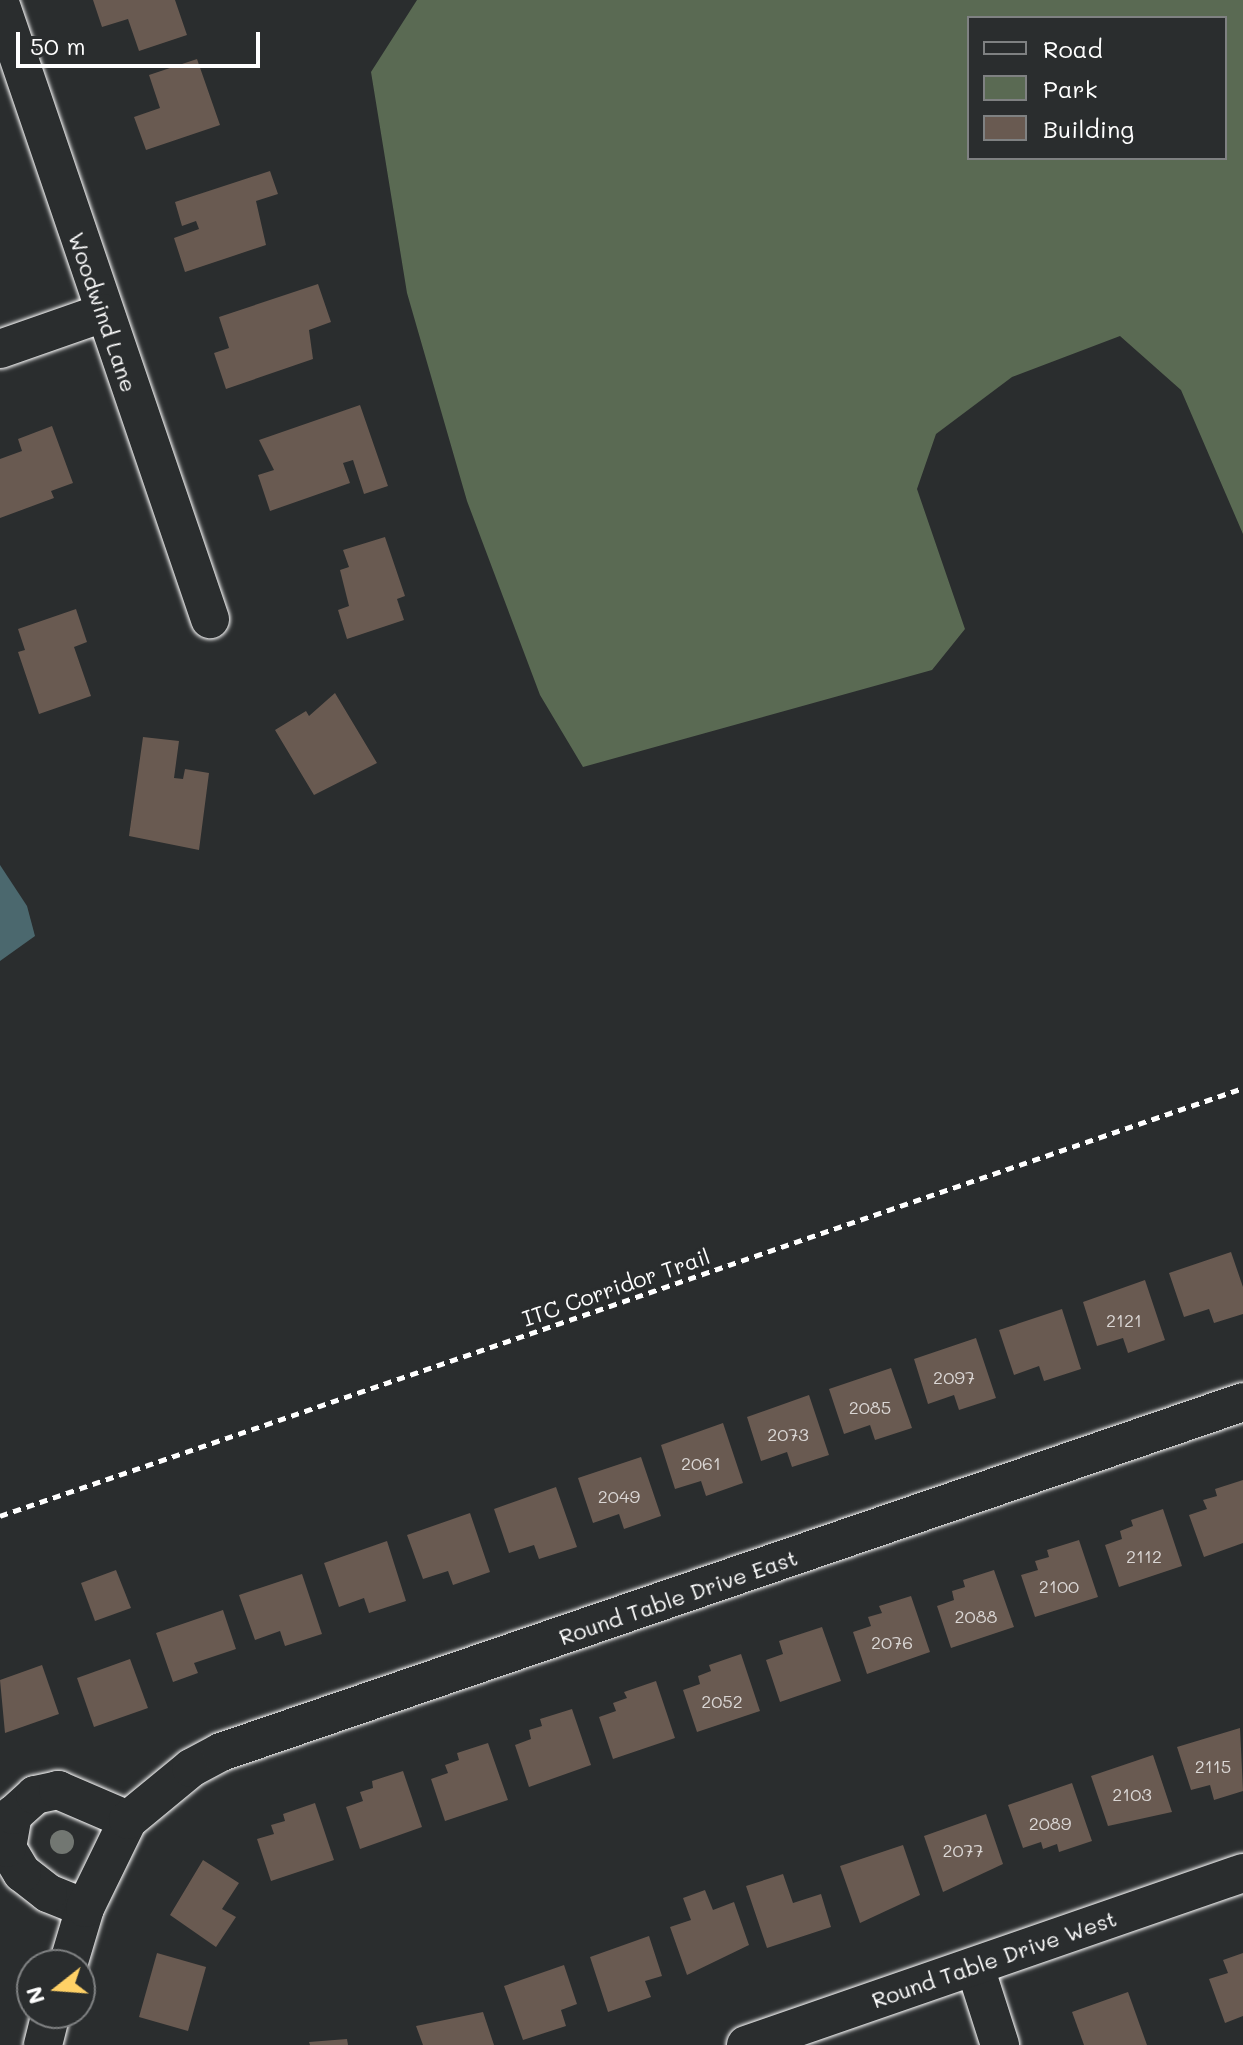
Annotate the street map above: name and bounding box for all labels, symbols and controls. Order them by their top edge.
scale bar [20,16,264,66]
legend [967,16,1227,160]
text: 50 m [30,30,86,61]
text: Road [1043,33,1103,64]
text: Park [1043,73,1097,104]
text: Building [1043,113,1134,144]
street label: Woodwind Lane [63,229,143,395]
street label: ITC Corridor Trail [519,1243,713,1331]
house number: 2121 [1106,1309,1142,1331]
house number: 2097 [933,1366,975,1388]
house number: 2085 [849,1396,891,1418]
house number: 2073 [767,1423,809,1445]
house number: 2061 [681,1452,721,1474]
house number: 2049 [598,1485,640,1507]
street label: Round Table Drive East [555,1544,801,1650]
house number: 2112 [1126,1545,1162,1567]
house number: 2100 [1039,1575,1079,1597]
house number: 2088 [955,1605,997,1627]
house number: 2076 [871,1631,913,1653]
house number: 2052 [701,1690,743,1712]
house number: 2115 [1195,1755,1231,1777]
house number: 2103 [1112,1783,1152,1805]
house number: 2089 [1029,1812,1071,1834]
house number: 2077 [942,1839,984,1861]
street label: Round Table Drive West [868,1905,1120,2013]
north arrow [16,1949,96,2029]
text: N [18,1983,51,2008]

